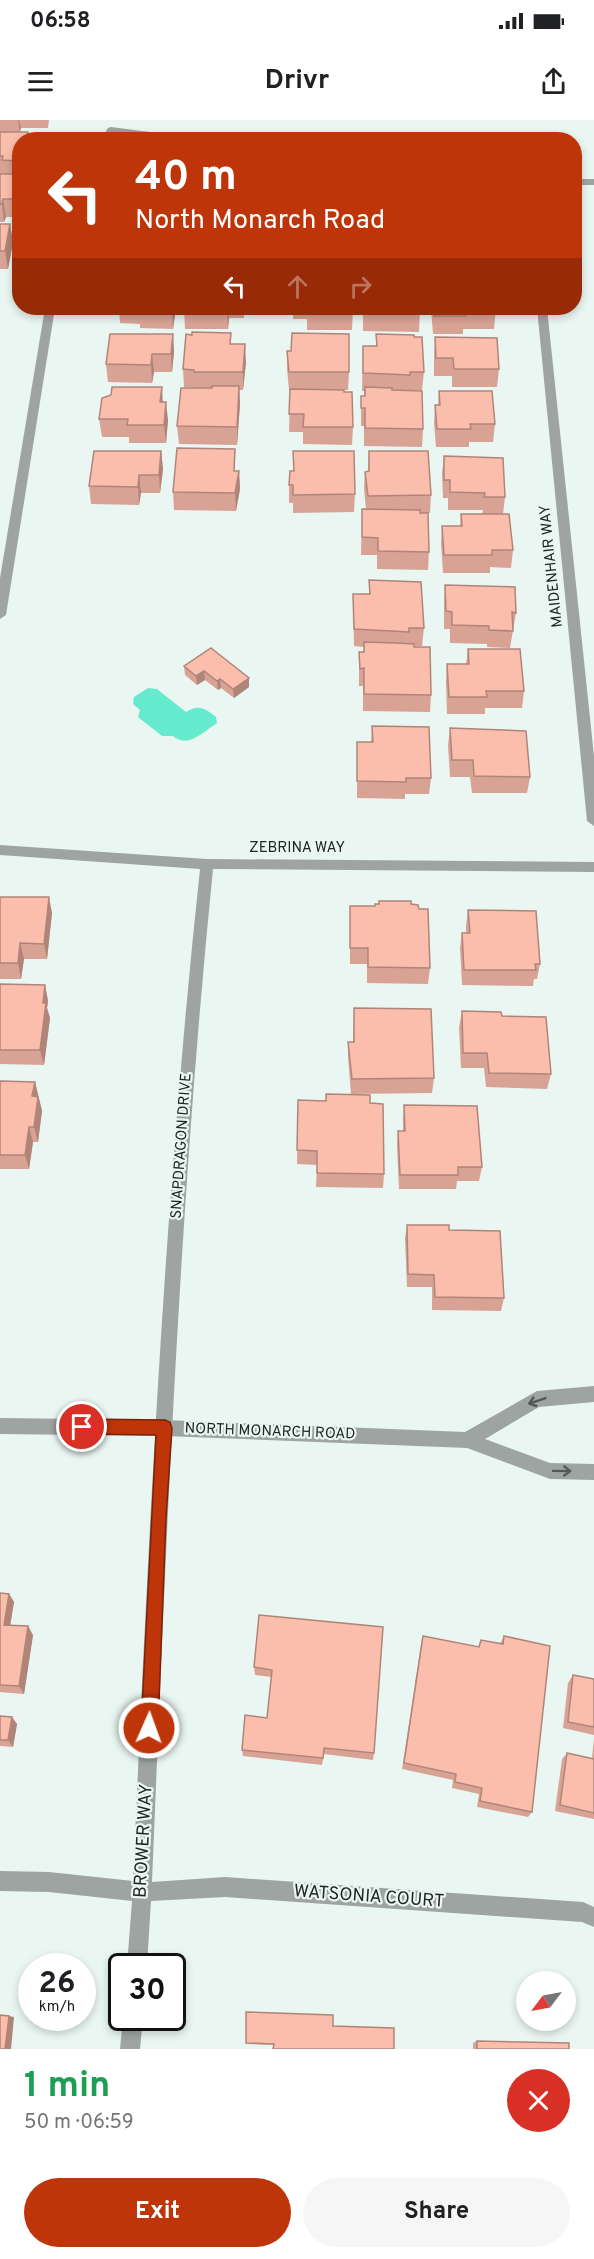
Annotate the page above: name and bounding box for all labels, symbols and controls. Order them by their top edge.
text: 06:58 [30,8,91,35]
text: Drivr [265,64,329,98]
icon: menu [24,65,57,98]
icon: share [537,65,570,98]
text: 40 m [135,152,237,205]
icon: left [36,156,114,234]
text: North Monarch Road [135,204,385,238]
icon: left [218,270,251,303]
icon: ahead [281,270,314,303]
icon: right [344,270,377,303]
street label: MAIDENHAIR WAY [536,503,568,628]
street label: ZEBRINA WAY [249,839,345,858]
street label: SNAPDRAGON DRIVE [167,1072,197,1220]
one-way arrow [527,1396,546,1407]
pin [56,1401,107,1452]
icon: arrive [65,1410,98,1443]
street label: NORTH MONARCH ROAD [184,1420,356,1444]
one-way arrow [551,1466,571,1477]
position arrow [117,1696,181,1760]
street label: BROWER WAY [130,1783,158,1899]
street label: WATSONIA COURT [293,1880,445,1914]
speed limit sign: 30 [108,1953,186,2031]
text: 26 [39,1966,75,2003]
north arrow [516,1971,576,2031]
map controls [516,1971,576,2031]
text: km/h [39,1998,75,2017]
text: 1 min [24,2064,110,2110]
button: close [507,2069,570,2132]
text: 50 m · 06:59 [24,2110,134,2136]
button: Exit [24,2178,291,2247]
button: Share [303,2178,570,2247]

